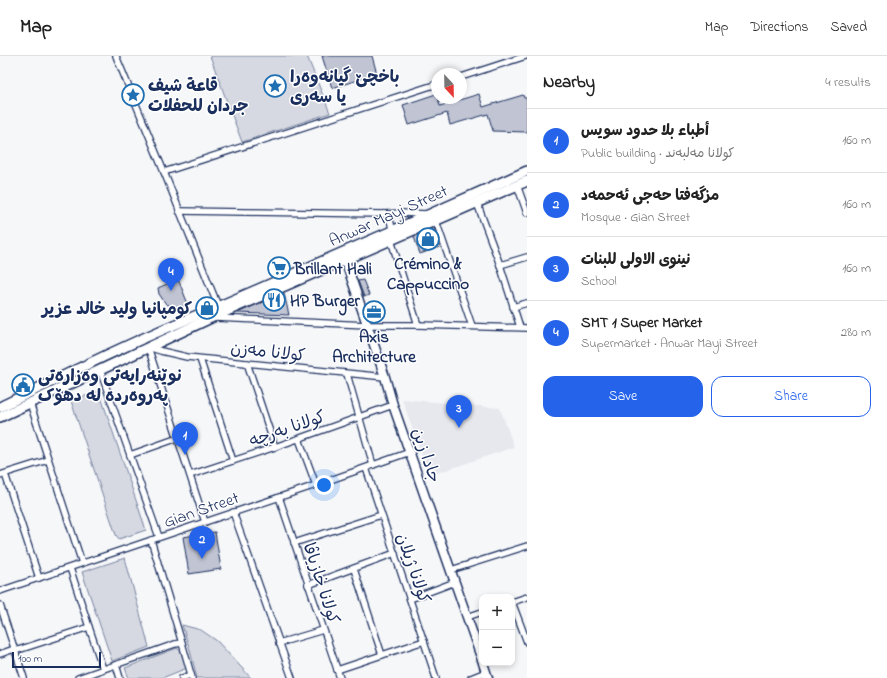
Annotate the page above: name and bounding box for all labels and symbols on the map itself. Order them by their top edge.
place label: باخچێ گیانەوەرا یا سەری [290,65,399,110]
north arrow [431,68,467,104]
place icon: باخچێ گیانەوەرا یا سەری [262,73,288,99]
place label: قاعة شيف جردان للحفلات [148,74,248,119]
place icon: قاعة شيف جردان للحفلات [120,82,146,108]
street label: Anwar Mayi Street [325,179,453,255]
shop icon: Crémino & Cappuccino [415,226,441,252]
place label: Crémino & Cappuccino [387,252,469,297]
supermarket icon: Brillant Hali [266,255,292,281]
place label: Brillant Hali [293,257,372,282]
pin: 4 [158,258,184,291]
restaurant icon: HP Burger [261,287,287,313]
place label: HP Burger [290,289,361,316]
shop icon: كومپانيا وليد خالد عزير [194,295,220,321]
place label: كومپانيا وليد خالد عزير [40,297,192,322]
office icon: Axis Architecture [361,299,387,325]
place label: Axis Architecture [332,325,417,370]
street label: کولانا مەزن [229,336,307,369]
place label: نوێنەرایەتی وەزارەتی پەروەردە لە دهۆک [38,364,182,409]
public building icon: نوێنەرایەتی وەزارەتی پەروەردە لە دهۆک [10,372,36,398]
pin: 3 [446,395,472,428]
street label: کولانا بەرچە [246,405,329,454]
pin: 1 [172,422,198,455]
street label: جادا زین [405,425,447,486]
your location [314,475,334,495]
street label: Gian Street [160,486,243,535]
pin: 2 [189,526,215,559]
street label: کولانا ژیلان [389,530,436,607]
street label: کولانا خازیاڤا [296,540,345,627]
scale bar [12,650,101,669]

